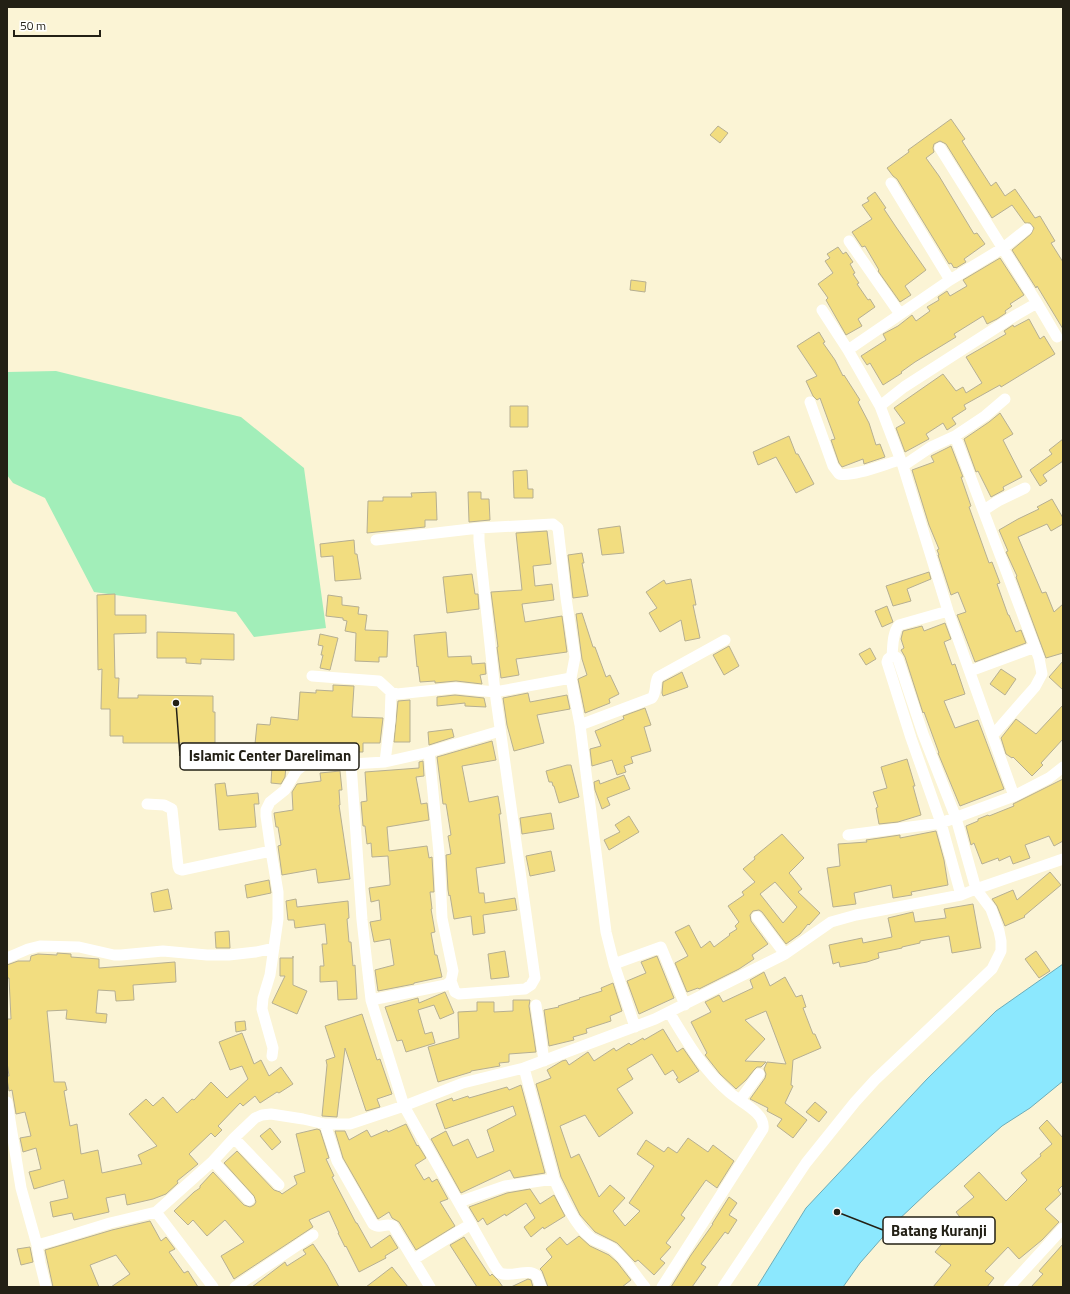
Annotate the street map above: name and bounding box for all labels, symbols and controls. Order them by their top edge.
scale bar [14,12,100,38]
text: 50 m [20,16,46,35]
callout: Islamic Center Dareliman [180,743,359,770]
text: Islamic Center Dareliman [189,744,351,767]
callout: Batang Kuranji [883,1217,995,1244]
text: Batang Kuranji [891,1219,987,1242]

